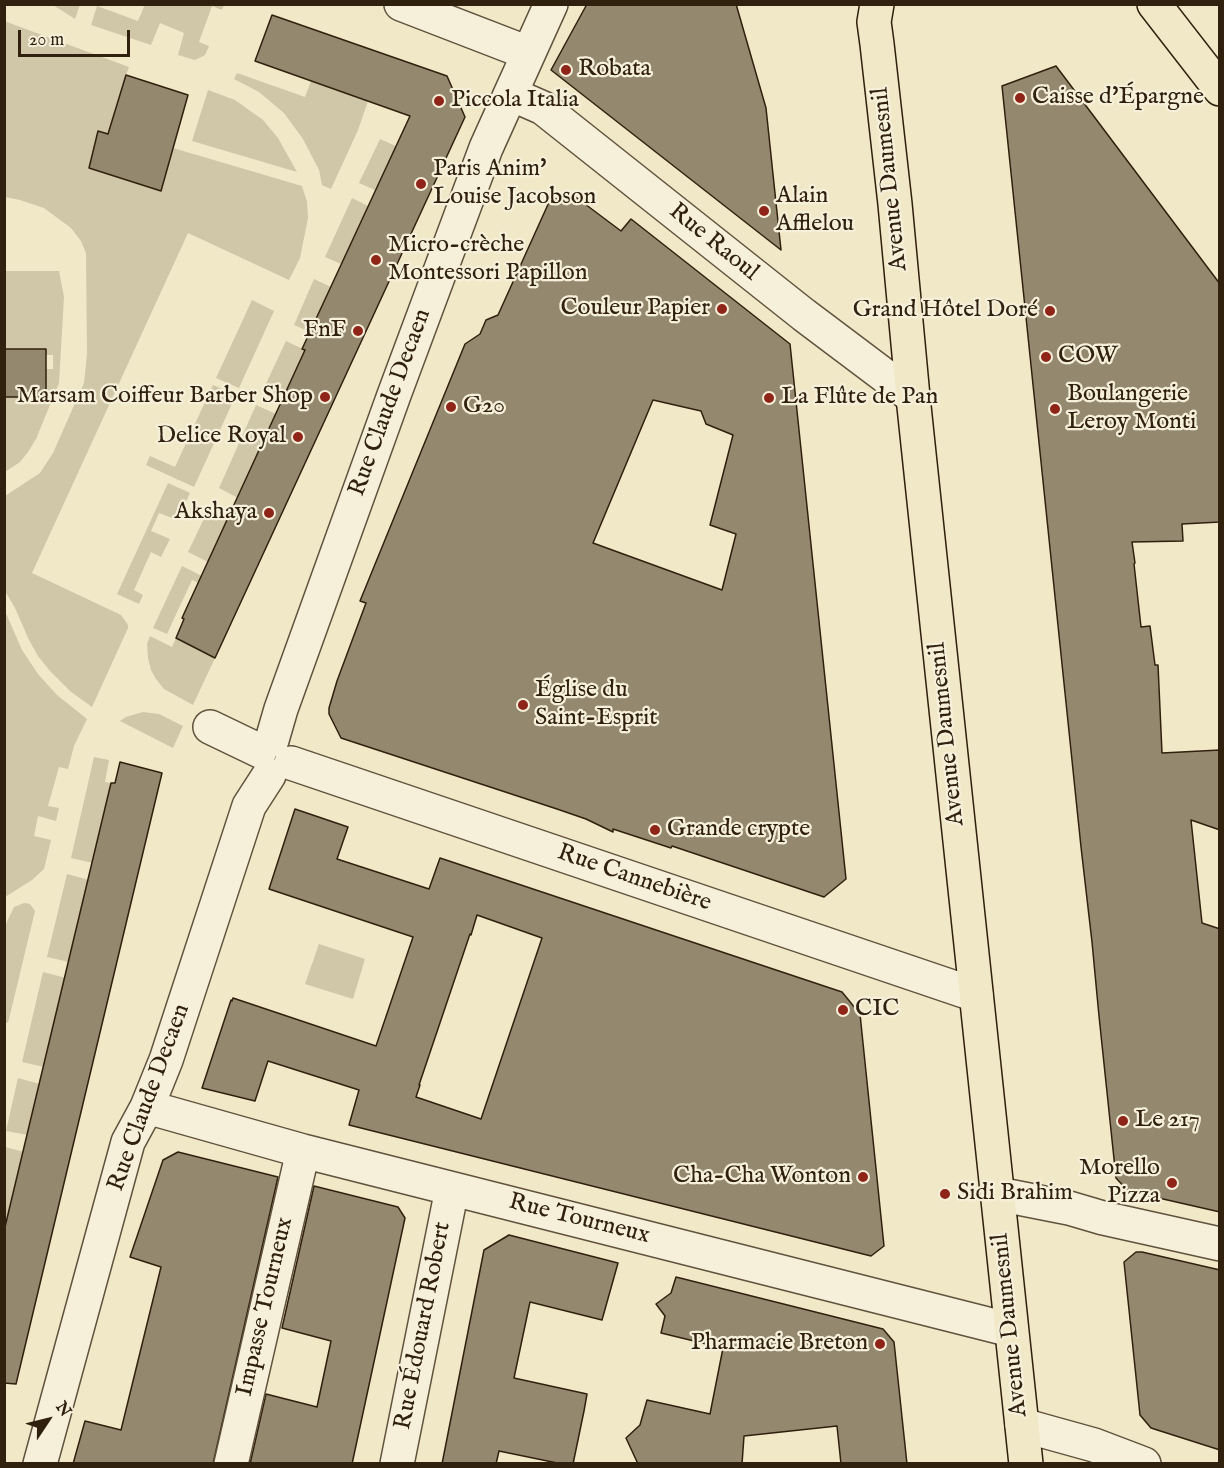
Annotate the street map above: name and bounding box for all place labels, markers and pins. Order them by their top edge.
place label: Robata [578,56,651,84]
marker: Robata [559,63,573,77]
place label: Caisse d'Épargne [1032,84,1204,112]
place label: Piccola Italia [451,87,579,115]
marker: Caisse d'Épargne [1013,91,1027,105]
marker: Piccola Italia [432,94,446,108]
place label: Paris Anim' Louise Jacobson [433,156,596,212]
marker: Paris Anim' Louise Jacobson [414,177,428,191]
place label: Alain Afflelou [776,183,854,239]
marker: Alain Afflelou [757,204,771,218]
place label: Micro-crèche Montessori Papillon [388,232,587,288]
marker: Micro-crèche Montessori Papillon [369,253,383,267]
place label: Couleur Papier [560,295,710,323]
place label: Grand Hôtel Doré [853,297,1038,325]
marker: Couleur Papier [715,302,729,316]
marker: Grand Hôtel Doré [1043,304,1057,318]
place label: FnF [303,317,346,345]
marker: FnF [351,324,365,338]
place label: COW [1058,343,1118,371]
marker: COW [1039,350,1053,364]
place label: Boulangerie Leroy Monti [1067,381,1196,437]
place label: Marsam Coiffeur Barber Shop [17,383,313,411]
place label: La Flûte de Pan [781,384,938,412]
marker: Marsam Coiffeur Barber Shop [318,390,332,404]
marker: La Flûte de Pan [762,391,776,405]
place label: G20 [463,393,505,421]
marker: G20 [444,400,458,414]
marker: Boulangerie Leroy Monti [1048,402,1062,416]
place label: Delice Royal [157,423,286,451]
marker: Delice Royal [291,430,305,444]
place label: Akshaya [175,499,257,527]
marker: Akshaya [262,506,276,520]
place label: Église du Saint-Esprit [535,677,658,733]
marker: Église du Saint-Esprit [516,698,530,712]
place label: Grande crypte [667,816,810,844]
marker: Grande crypte [648,823,662,837]
place label: CIC [855,996,899,1024]
marker: CIC [836,1003,850,1017]
place label: Le 217 [1135,1107,1200,1135]
marker: Le 217 [1116,1114,1130,1128]
place label: Morello Pizza [1079,1155,1160,1211]
place label: Cha-Cha Wonton [673,1163,851,1191]
marker: Cha-Cha Wonton [856,1170,870,1184]
marker: Morello Pizza [1165,1176,1179,1190]
place label: Sidi Brahim [957,1180,1073,1208]
marker: Sidi Brahim [938,1187,952,1201]
place label: Pharmacie Breton [691,1330,868,1358]
marker: Pharmacie Breton [873,1337,887,1351]

